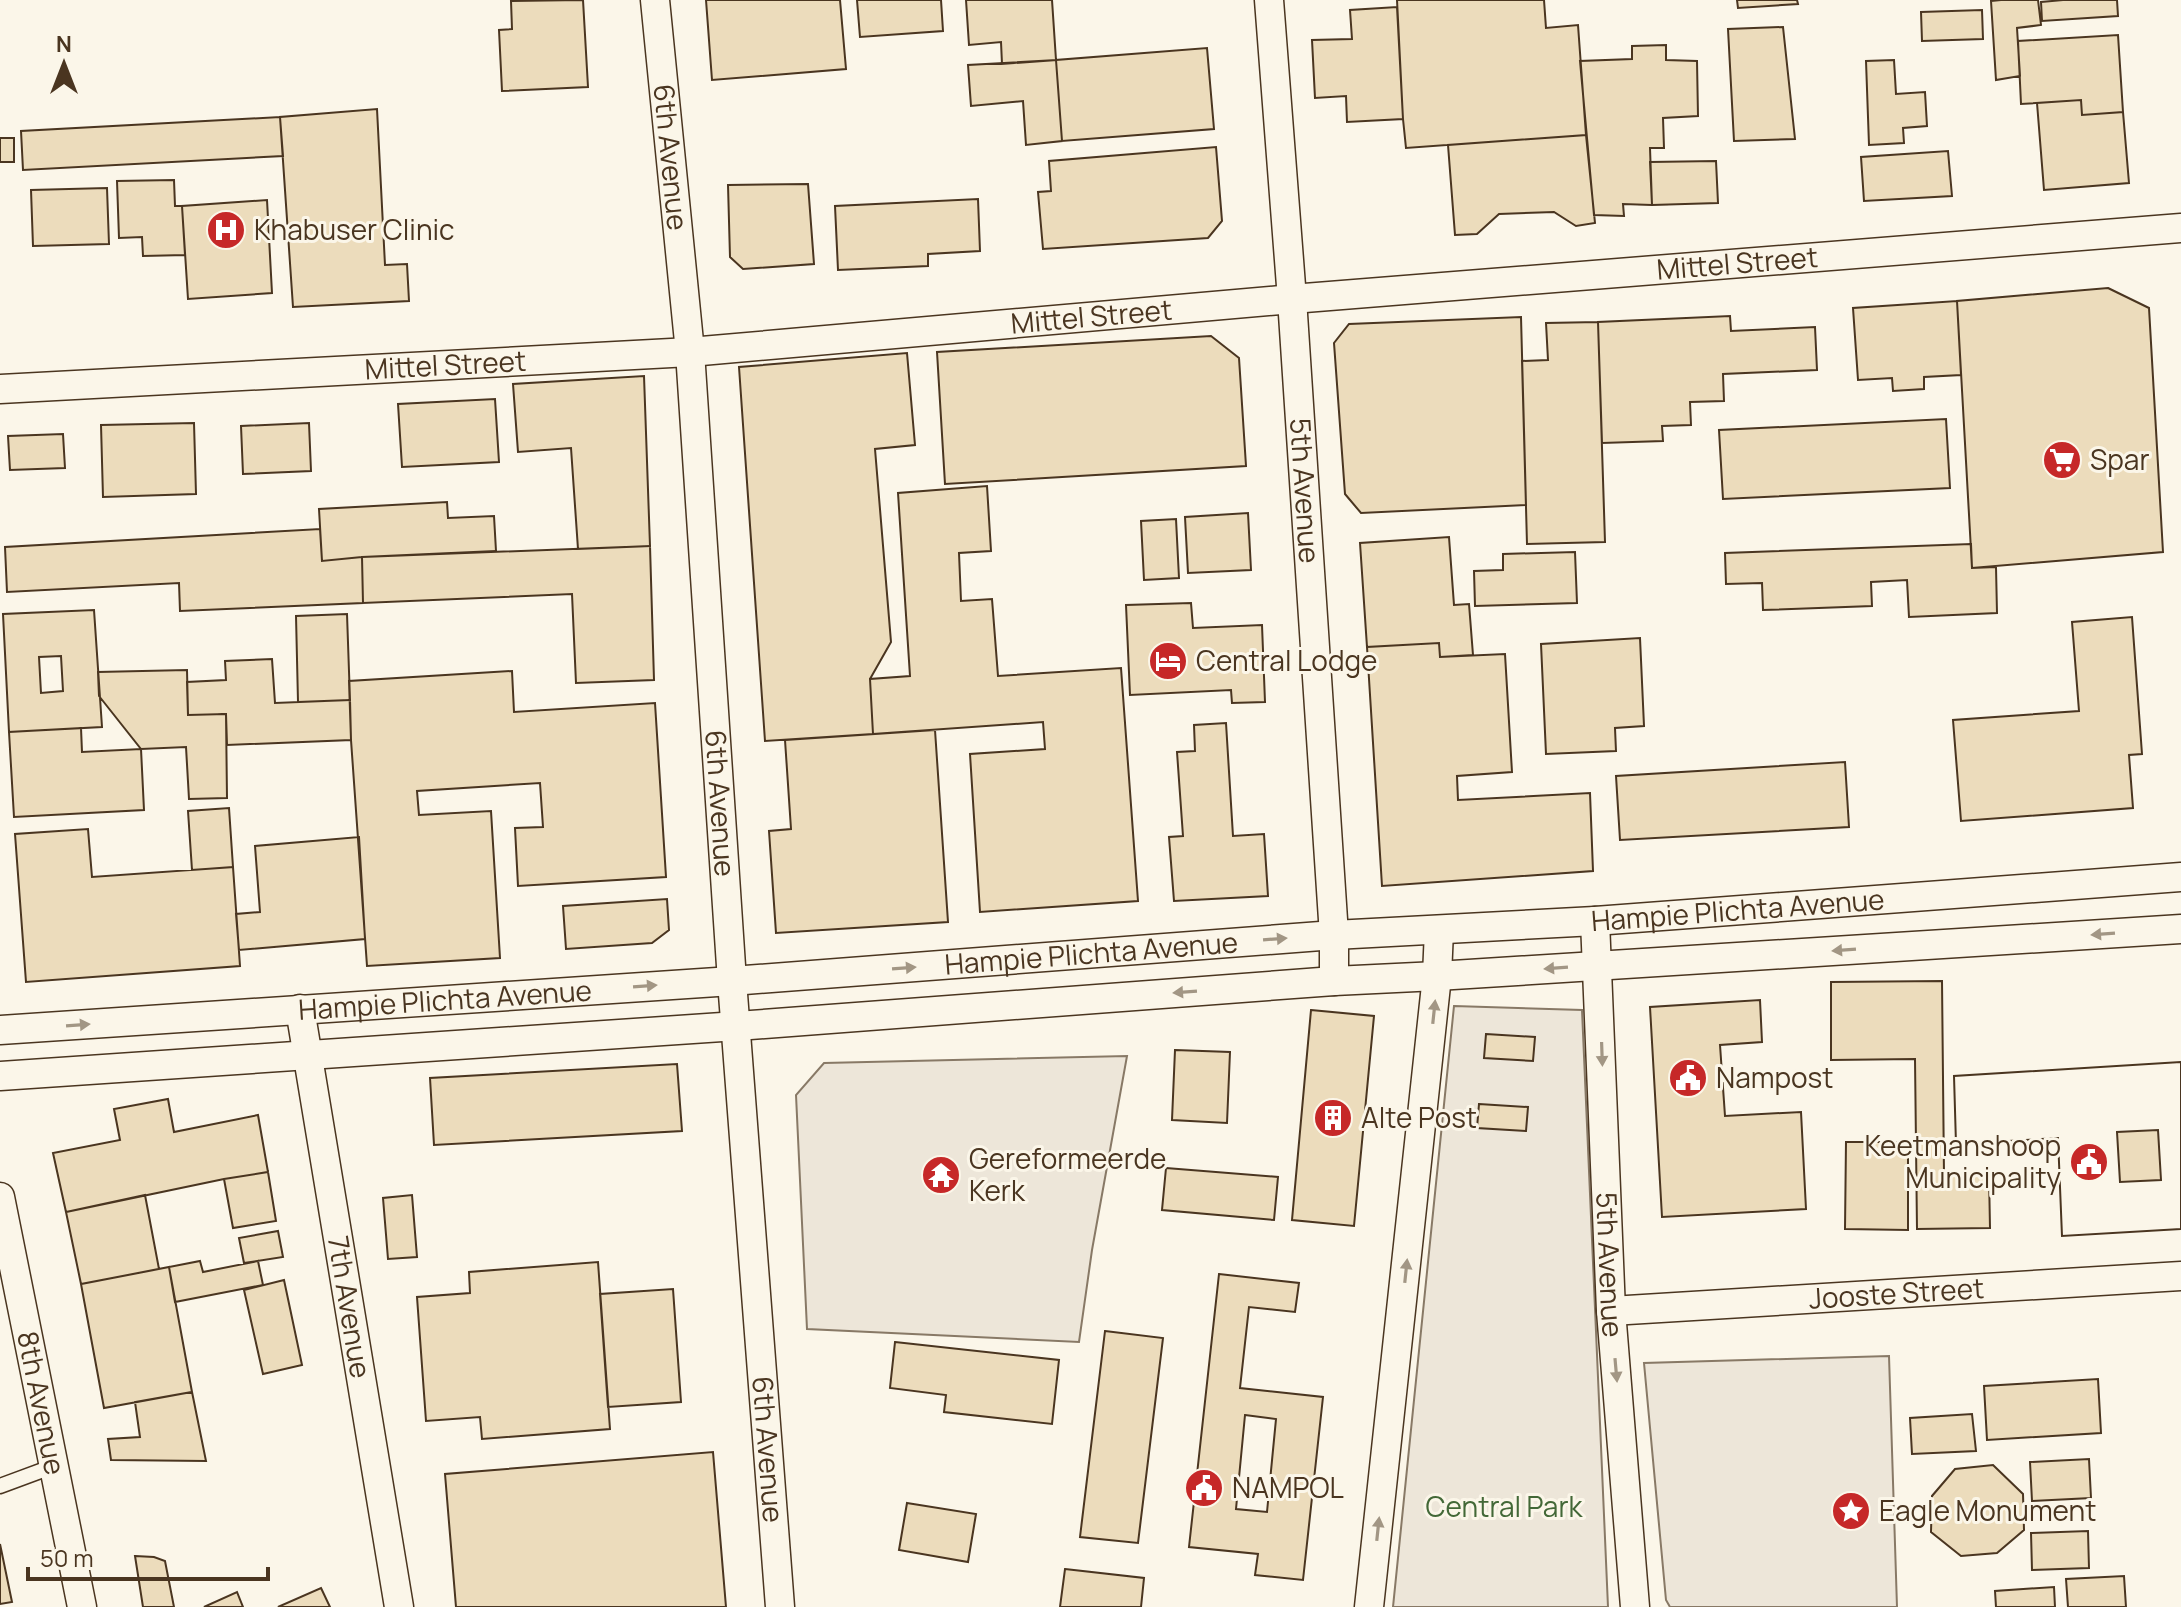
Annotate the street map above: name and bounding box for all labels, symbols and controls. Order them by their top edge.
north arrow [24,24,104,104]
text: N [56,29,72,59]
street label: 6th Avenue [645,82,698,232]
hospital icon: Khabuser Clinic [205,209,247,251]
place label: Khabuser Clinic [254,210,455,248]
street label: Mittel Street [1655,237,1819,288]
street label: Mittel Street [1009,290,1174,342]
street label: Mittel Street [364,341,527,387]
street label: 5th Avenue [1282,417,1329,565]
supermarket icon: Spar [2041,439,2083,481]
place label: Spar [2090,440,2150,478]
hotel icon: Central Lodge [1147,640,1189,682]
place label: Central Lodge [1196,641,1377,679]
street label: 6th Avenue [697,729,745,878]
street label: Hampie Plichta Avenue [1590,879,1886,939]
street label: Hampie Plichta Avenue [943,922,1239,983]
one-way arrow [2090,928,2115,941]
one-way arrow [1263,933,1288,946]
one-way arrow [1831,944,1856,957]
one-way arrow [892,961,917,974]
one-way arrow [1543,962,1568,975]
street label: Hampie Plichta Avenue [297,970,593,1028]
one-way arrow [632,979,657,992]
one-way arrow [1172,986,1197,999]
one-way arrow [1427,1000,1440,1025]
one-way arrow [66,1018,91,1031]
one-way arrow [1595,1042,1608,1067]
public building icon: Nampost [1667,1057,1709,1099]
place label: Nampost [1716,1058,1833,1096]
building icon: Alte Post [1312,1097,1354,1139]
place label: Alte Post [1361,1098,1477,1136]
place label: Keetmanshoop Municipality [1865,1126,2061,1196]
place label: Gereformeerde Kerk [969,1139,1166,1209]
public building icon: Keetmanshoop Municipality [2068,1141,2110,1183]
temple icon: Gereformeerde Kerk [920,1154,962,1196]
street label: 5th Avenue [1588,1191,1633,1339]
street label: 7th Avenue [320,1233,381,1381]
one-way arrow [1399,1258,1412,1283]
street label: Jooste Street [1808,1268,1985,1317]
street label: 8th Avenue [9,1328,75,1478]
one-way arrow [1610,1358,1623,1383]
street label: 6th Avenue [744,1375,793,1524]
public building icon: NAMPOL [1183,1467,1225,1509]
place label: NAMPOL [1232,1468,1344,1506]
park label: Central Park [1426,1487,1584,1525]
place icon: Eagle Monument [1830,1490,1872,1532]
place label: Eagle Monument [1879,1491,2096,1529]
one-way arrow [1371,1517,1384,1542]
scale bar [28,1531,268,1581]
text: 50 m [40,1541,94,1574]

